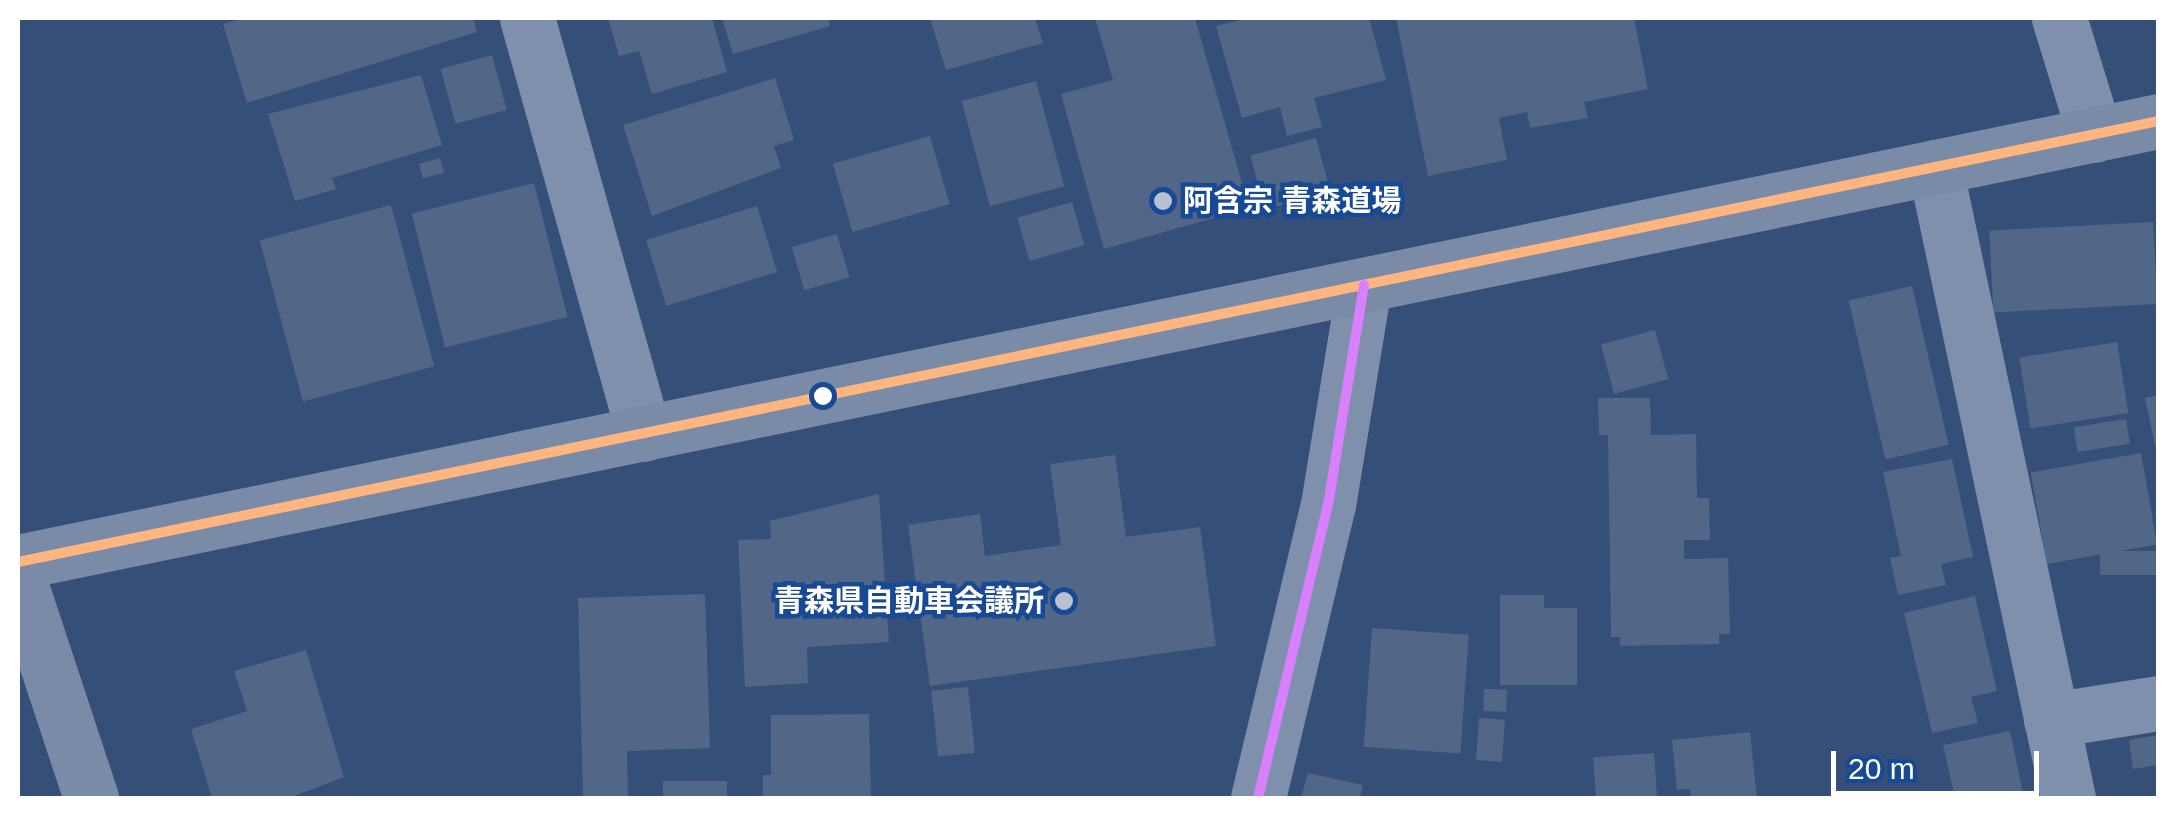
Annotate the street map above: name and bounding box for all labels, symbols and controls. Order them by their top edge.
place label: 阿含宗 青森道場 [1183,183,1401,219]
marker: 阿含宗 青森道場 [1152,190,1174,212]
unlabelled marker [813,386,833,406]
place label: 青森県自動車会議所 [774,583,1044,619]
marker: 青森県自動車会議所 [1053,590,1075,612]
scale bar [1836,731,2044,793]
text: 20 m [1848,752,1915,785]

